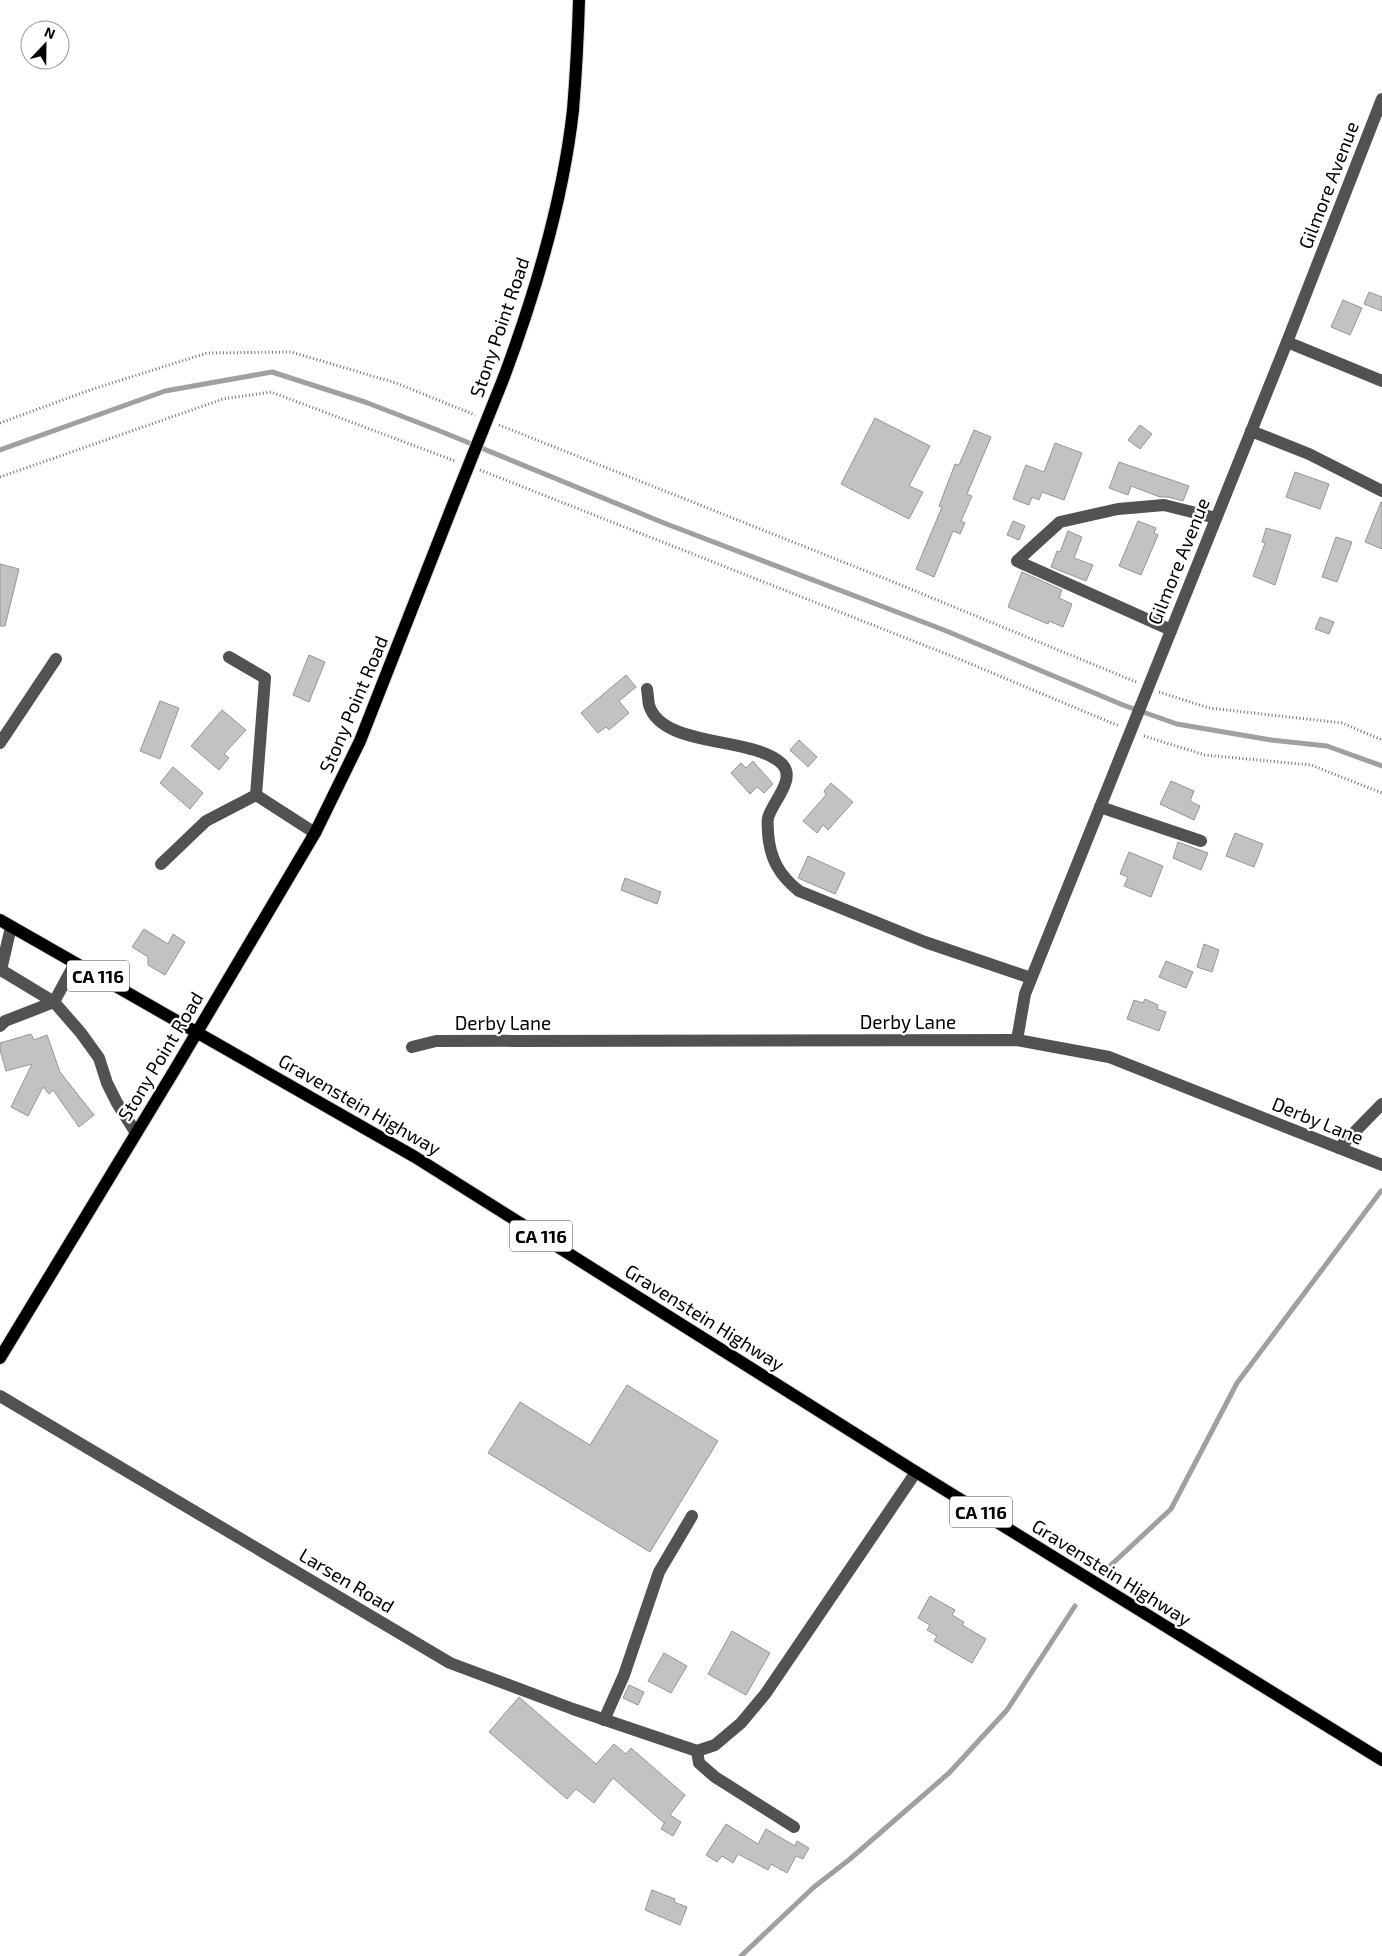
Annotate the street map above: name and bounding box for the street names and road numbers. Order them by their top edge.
street label: Gilmore Avenue [1293,118,1363,252]
street label: Stony Point Road [464,254,534,400]
street label: Gilmore Avenue [1142,494,1214,628]
street label: Stony Point Road [314,632,392,776]
road number: CA 116 [67,960,129,991]
street label: Stony Point Road [112,987,208,1125]
street label: Derby Lane [860,1010,956,1033]
street label: Derby Lane [455,1011,551,1034]
street label: Gravenstein Highway [275,1048,445,1160]
street label: Derby Lane [1269,1091,1367,1149]
road number: CA 116 [510,1220,572,1252]
street label: Gravenstein Highway [621,1259,789,1375]
road number: CA 116 [950,1496,1012,1528]
street label: Gravenstein Highway [1028,1514,1196,1630]
street label: Larsen Road [295,1543,399,1617]

